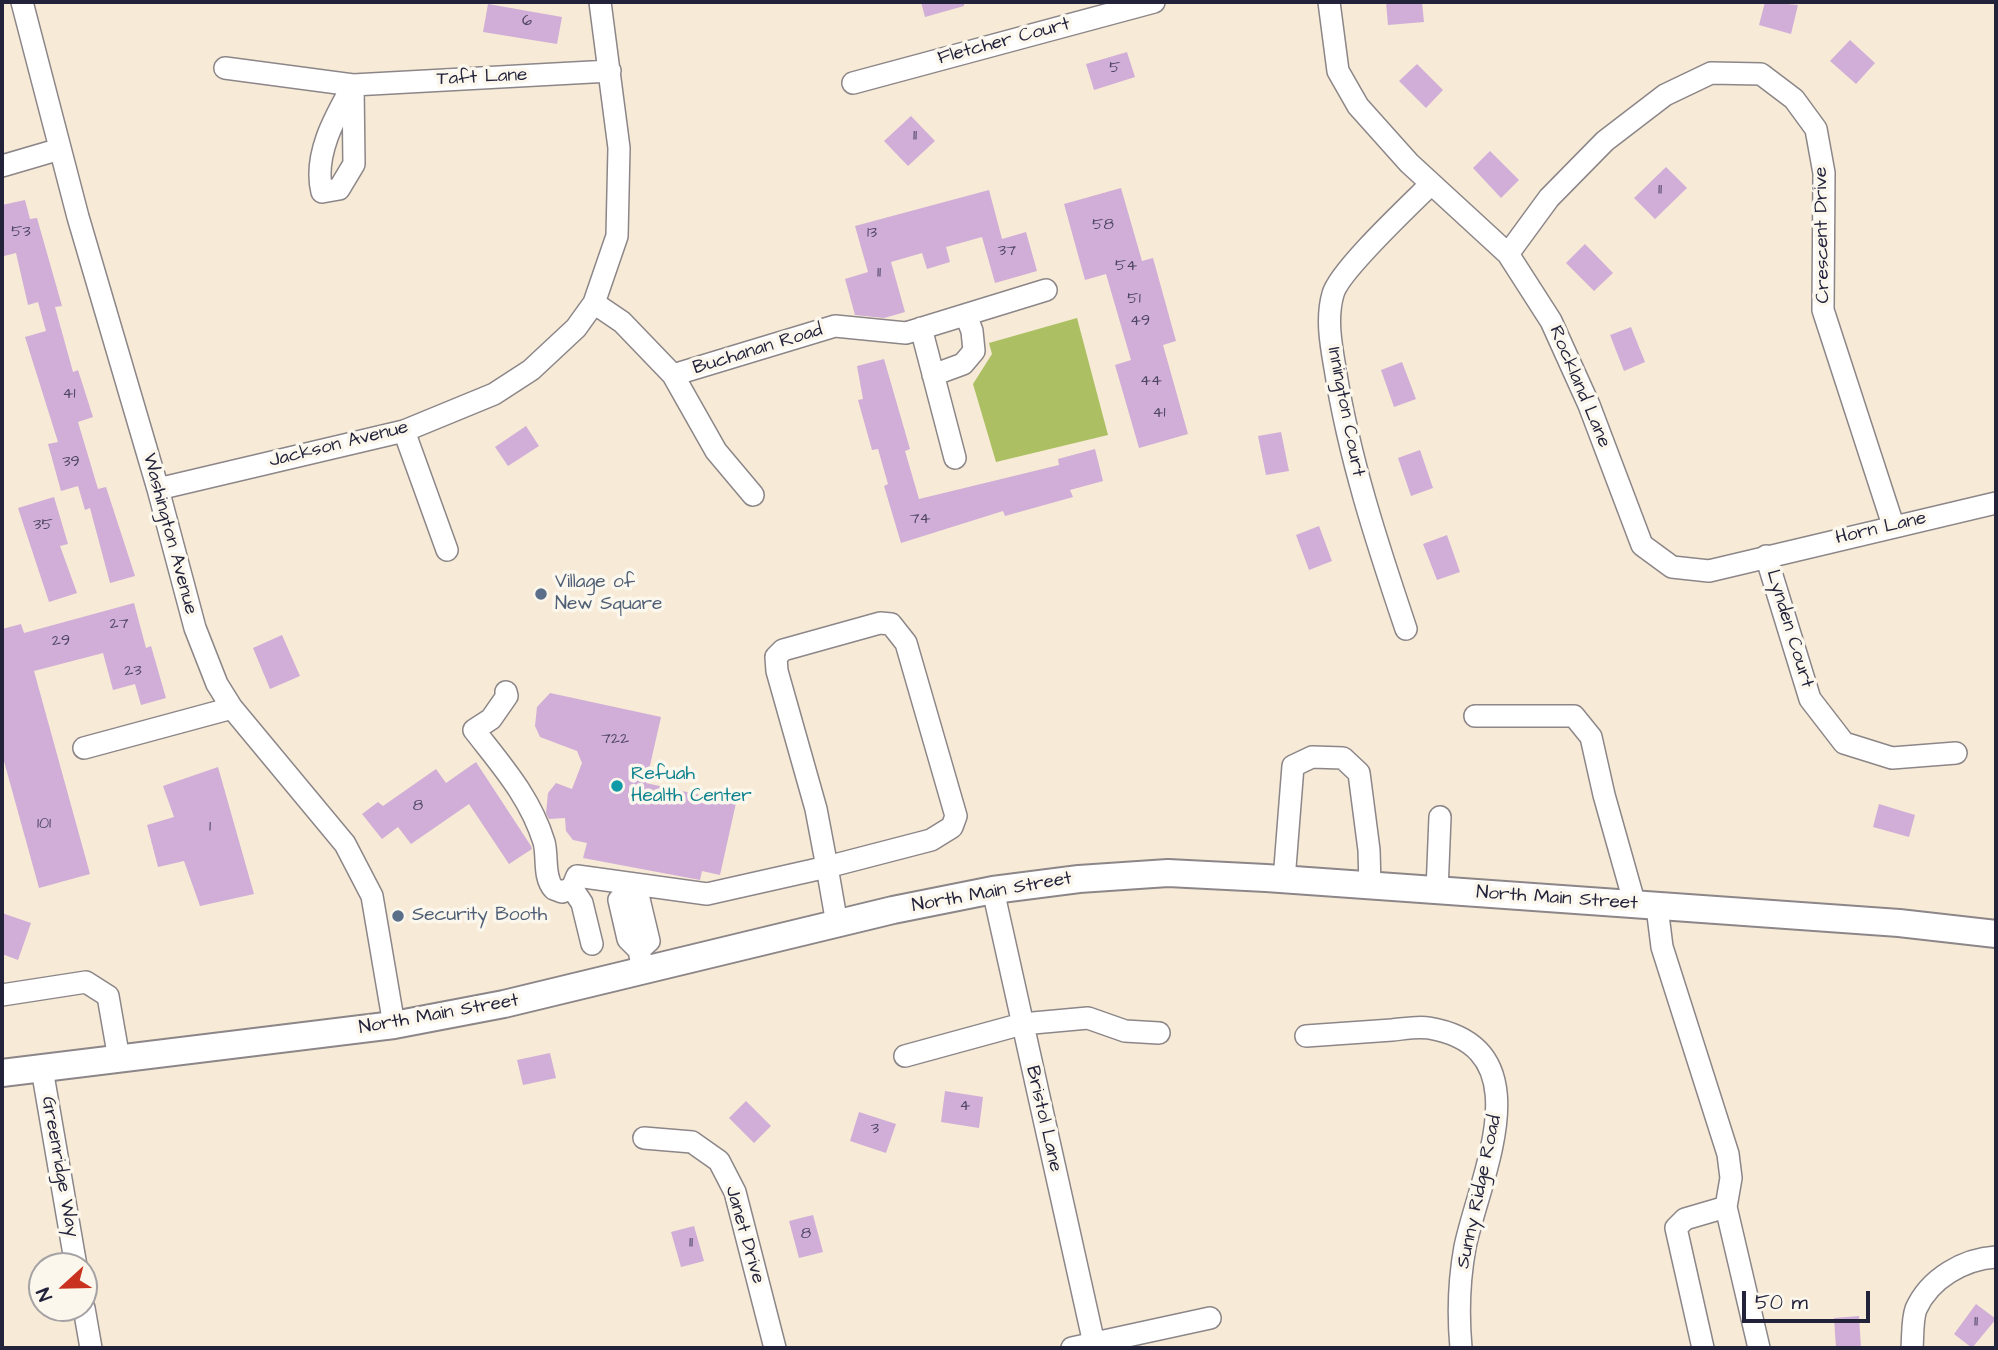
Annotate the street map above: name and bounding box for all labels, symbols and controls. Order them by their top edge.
house number: 6 [522,12,532,32]
street label: Fletcher Court [935,13,1073,71]
house number: 5 [1109,59,1121,79]
street label: Taft Lane [436,64,528,92]
house number: 11 [913,127,917,147]
street label: Crescent Drive [1810,166,1836,304]
house number: 11 [1658,181,1662,201]
house number: 58 [1092,216,1114,236]
house number: 53 [11,223,31,243]
house number: 13 [867,224,877,244]
house number: 37 [998,242,1016,262]
house number: 54 [1115,257,1137,277]
house number: 11 [877,264,881,284]
house number: 51 [1127,290,1141,310]
house number: 49 [1130,312,1150,332]
street label: Buchanan Road [691,319,825,381]
street label: Rockland Lane [1543,323,1615,451]
street label: Innington Court [1321,345,1369,479]
house number: 44 [1140,372,1162,392]
house number: 41 [63,385,75,405]
house number: 41 [1153,404,1165,424]
street label: Jackson Avenue [267,417,411,473]
street label: Washington Avenue [137,451,201,617]
house number: 39 [62,453,80,473]
street label: Horn Lane [1833,508,1929,550]
house number: 74 [910,510,930,530]
house number: 35 [33,516,53,536]
street label: Lynden Court [1760,567,1818,691]
place label: Village of New Square [555,572,662,616]
marker: Village of New Square [533,586,549,602]
house number: 27 [110,615,128,635]
house number: 29 [52,632,70,652]
house number: 23 [124,662,142,682]
house number: 722 [601,730,629,750]
place label: Refuah Health Center [631,764,752,808]
marker: Refuah Health Center [609,778,625,794]
house number: 8 [413,797,423,817]
house number: 101 [37,815,51,835]
house number: 1 [209,818,211,838]
street label: North Main Street [910,868,1074,918]
street label: North Main Street [1476,882,1638,916]
place label: Security Booth [412,905,547,927]
marker: Security Booth [390,908,406,924]
street label: North Main Street [357,990,521,1040]
street label: Bristol Lane [1020,1064,1066,1174]
street label: Greenridge Way [35,1095,83,1239]
house number: 4 [960,1097,970,1117]
street label: Sunny Ridge Road [1453,1113,1507,1271]
house number: 3 [871,1120,879,1140]
street label: Janet Drive [719,1184,769,1286]
house number: 8 [801,1225,811,1245]
house number: 11 [689,1234,693,1254]
north arrow [28,1252,98,1322]
scale bar [1746,1276,1874,1320]
text: N [30,1284,60,1305]
text: 50 m [1755,1288,1808,1317]
house number: 11 [1974,1313,1978,1333]

